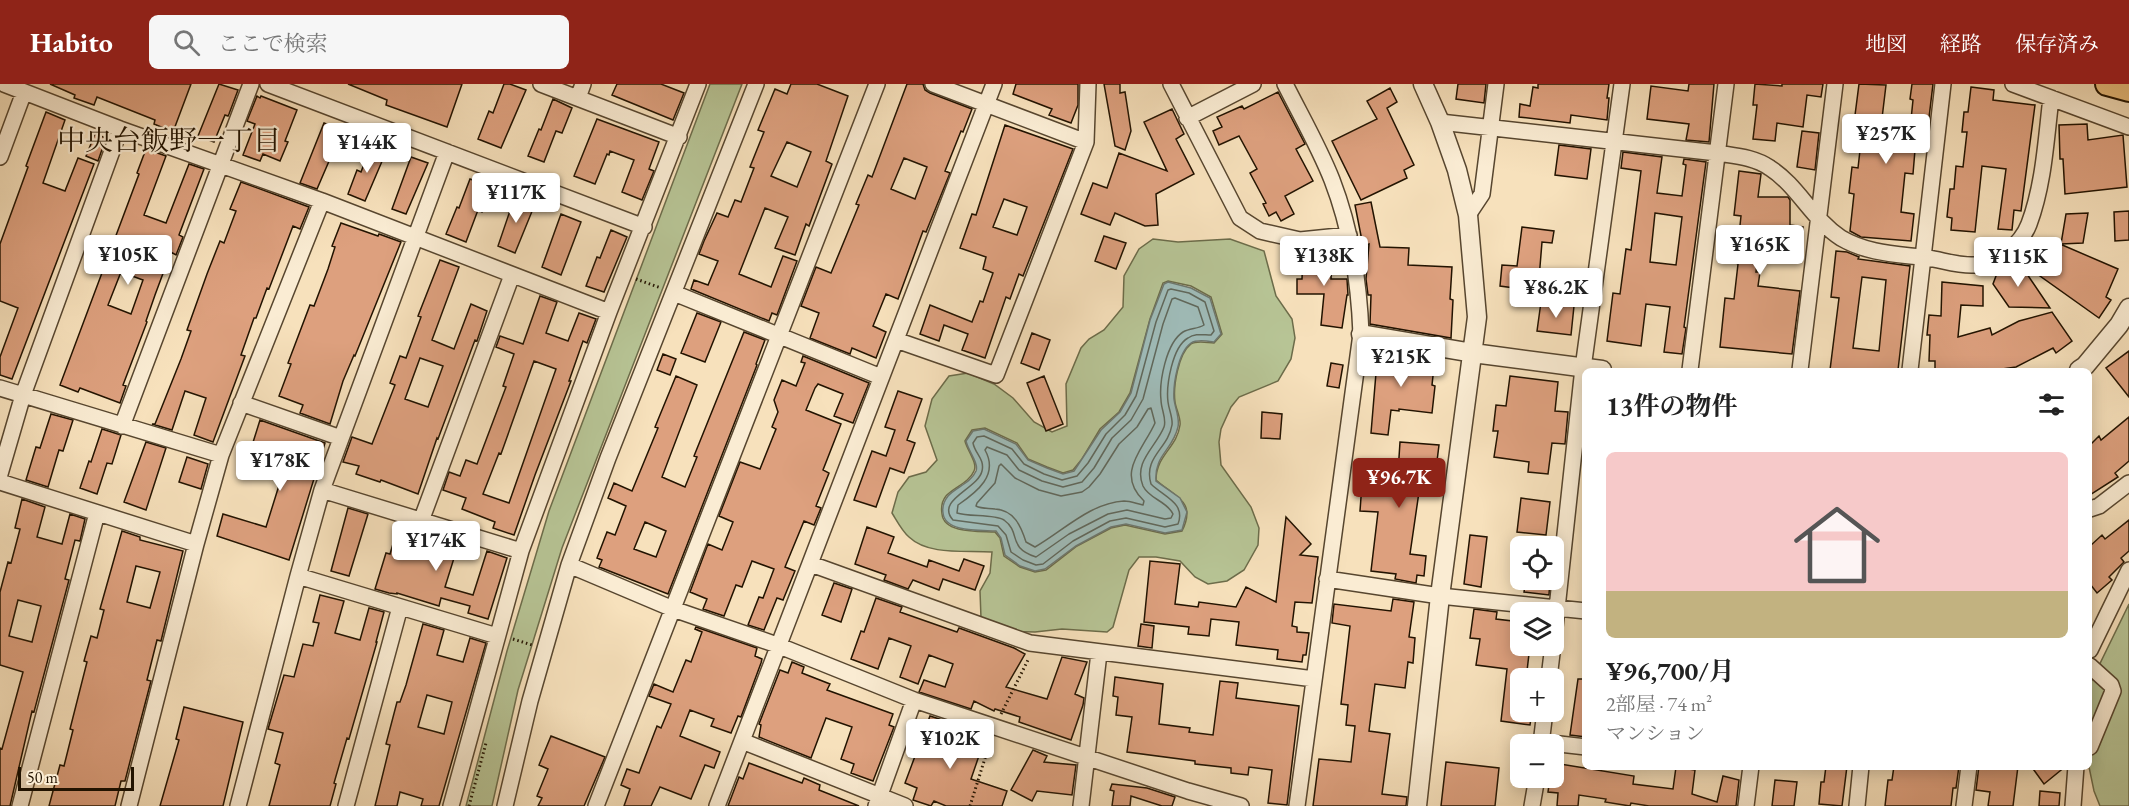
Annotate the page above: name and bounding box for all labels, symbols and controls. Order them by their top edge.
search box [149,15,569,69]
text: Habito [30,24,113,60]
icon: search [170,26,203,59]
text: ここで検索 [218,29,328,58]
text: 地図 [1865,30,1907,57]
text: 経路 [1940,30,1982,57]
text: 保存済み [2015,30,2099,57]
pin: ¥257K [1844,114,1928,165]
text: ¥257K [1856,120,1916,146]
district label: 中央台飯野一丁目 [57,122,281,158]
pin: ¥144K [325,123,409,174]
text: ¥144K [337,129,397,155]
pin: ¥117K [474,173,558,224]
text: ¥117K [486,179,546,205]
pin: ¥165K [1718,225,1802,276]
text: ¥165K [1730,231,1790,257]
pin: ¥105K [86,235,170,286]
pin: ¥138K [1282,236,1366,287]
pin: ¥115K [1976,237,2060,288]
text: ¥105K [98,241,158,267]
text: ¥138K [1294,242,1354,268]
text: ¥115K [1988,243,2048,269]
pin: ¥86.2K [1507,268,1605,319]
text: ¥86.2K [1524,274,1589,300]
pin: ¥215K [1359,337,1443,388]
text: ¥215K [1371,343,1431,369]
icon: filters [2035,388,2068,421]
text: 13件の物件 [1606,389,1738,423]
pin: ¥178K [238,441,322,492]
text: ¥178K [250,447,310,473]
pin: ¥96.7K [1350,458,1448,509]
text: ¥96.7K [1367,464,1432,490]
icon: home [1783,491,1891,599]
pin: ¥174K [394,521,478,572]
text: ¥174K [406,527,466,553]
map controls [1510,536,1564,788]
button: locate [1510,536,1564,590]
button: layers [1510,602,1564,656]
text: ¥96,700/月 [1606,654,1735,688]
button: + [1510,668,1564,722]
text: 2部屋 · 74 m² [1606,691,1712,717]
pin: ¥102K [908,719,992,770]
text: マンション [1606,720,1705,746]
text: ¥102K [920,725,980,751]
button: − [1510,734,1564,788]
scale bar [18,764,134,792]
text: 50 m [27,767,58,788]

